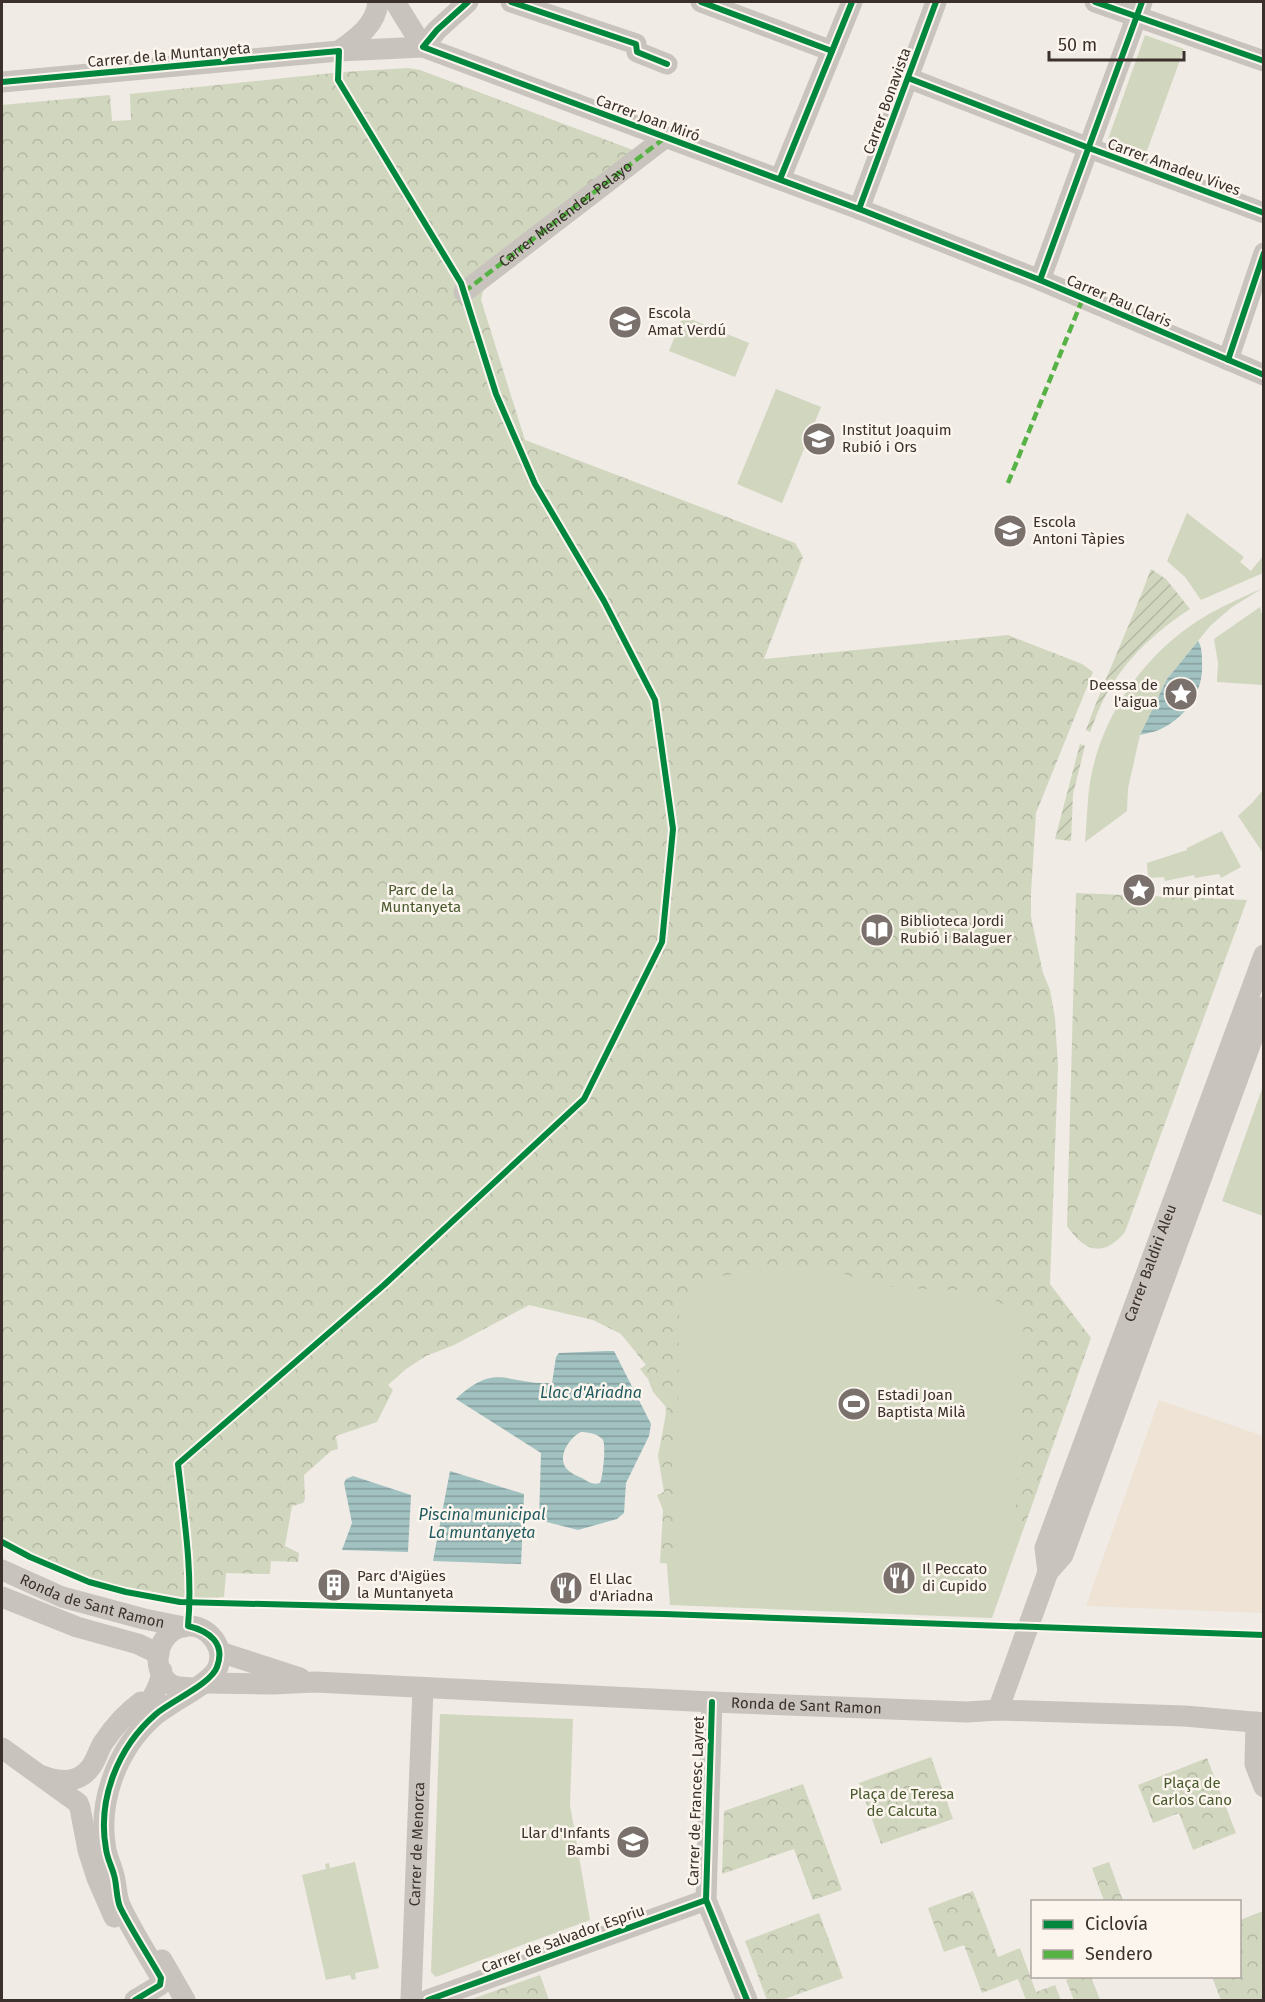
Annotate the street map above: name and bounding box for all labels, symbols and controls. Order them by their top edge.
scale bar [1049,24,1184,62]
text: 50 m [1058,34,1097,56]
street label: Carrer de la Muntanyeta [87,39,251,71]
street label: Carrer Bonavista [859,45,915,157]
street label: Carrer Joan Miró [593,91,703,145]
street label: Carrer Amadeu Vives [1105,135,1243,199]
street label: Carrer Menéndez Pelayo [495,157,636,271]
street label: Carrer Pau Claris [1064,271,1174,331]
school or university icon: Escola Amat Verdú [607,304,643,340]
place label: Escola Amat Verdú [648,304,726,339]
school or university icon: Institut Joaquim Rubió i Ors [801,421,837,457]
place label: Institut Joaquim Rubió i Ors [842,421,952,456]
school or university icon: Escola Antoni Tàpies [992,513,1028,549]
place label: Escola Antoni Tàpies [1033,513,1125,548]
place label: Deessa de l'aigua [1089,676,1158,711]
place icon: Deessa de l'aigua [1163,676,1199,712]
place icon: mur pintat [1121,872,1157,908]
park label: Parc de la Muntanyeta [381,881,461,916]
place label: mur pintat [1162,881,1235,899]
library icon: Biblioteca Jordi Rubió i Balaguer [859,912,895,948]
place label: Biblioteca Jordi Rubió i Balaguer [900,912,1012,947]
street label: Carrer Baldiri Aleu [1120,1202,1180,1324]
water label: Llac d'Ariadna [540,1383,642,1402]
sports icon: Estadi Joan Baptista Milà [836,1386,872,1422]
place label: Estadi Joan Baptista Milà [877,1386,966,1421]
water label: Piscina municipal La muntanyeta [418,1505,546,1542]
restaurant icon: Il Peccato di Cupido [881,1560,917,1596]
place label: Il Peccato di Cupido [922,1560,987,1595]
building icon: Parc d'Aigües la Muntanyeta [316,1567,352,1603]
place label: Parc d'Aigües la Muntanyeta [357,1567,454,1602]
street label: Ronda de Sant Ramon [17,1570,166,1632]
restaurant icon: El Llac d'Ariadna [548,1570,584,1606]
place label: El Llac d'Ariadna [589,1570,654,1605]
street label: Ronda de Sant Ramon [731,1694,882,1718]
street label: Carrer de Francesc Layret [684,1715,708,1886]
park label: Plaça de Carlos Cano [1152,1774,1232,1809]
street label: Carrer de Menorca [406,1781,428,1907]
park label: Plaça de Teresa de Calcuta [850,1785,954,1820]
place label: Llar d'Infants Bambi [521,1824,610,1859]
school or university icon: Llar d'Infants Bambi [615,1824,651,1860]
legend [1031,1900,1241,1978]
street label: Carrer de Salvador Espriu [479,1901,647,1977]
text: Ciclovía [1085,1913,1148,1935]
text: Sendero [1085,1943,1153,1965]

